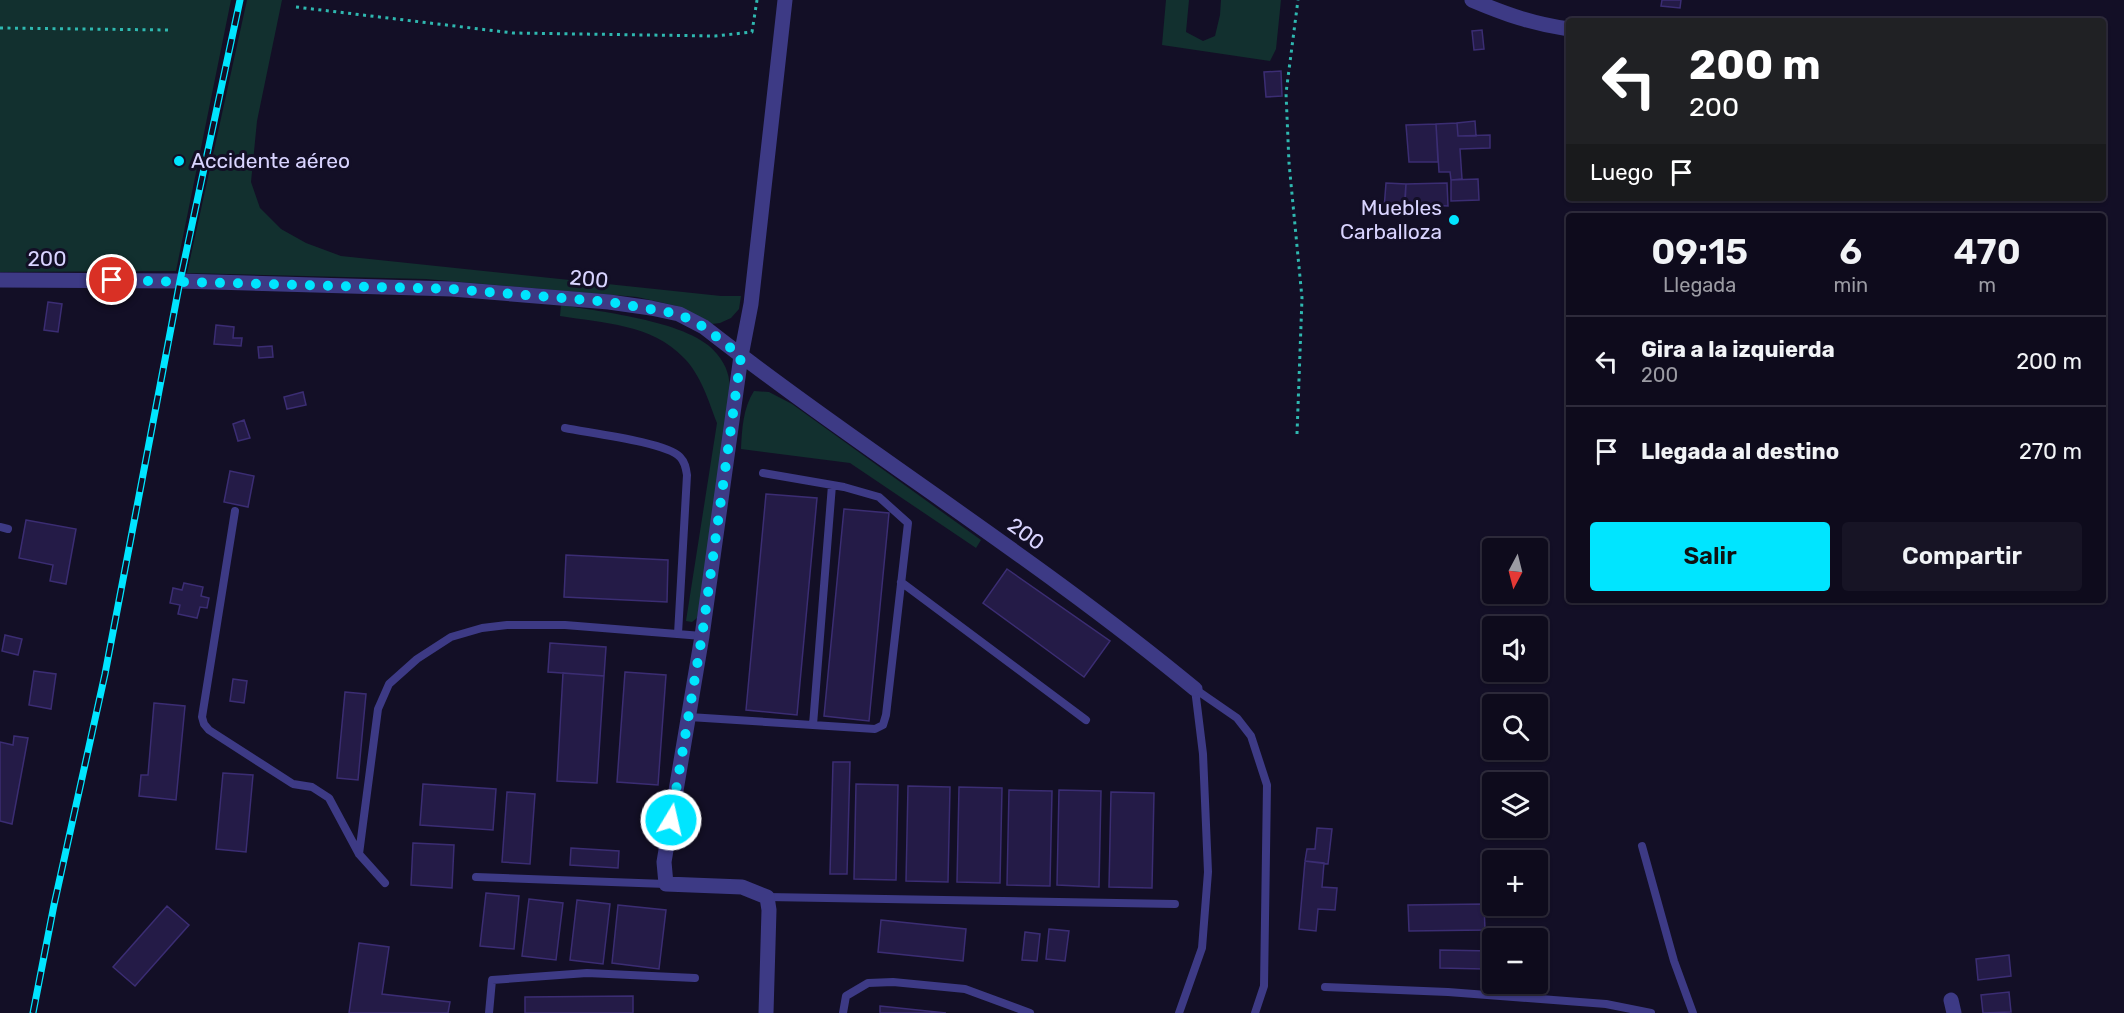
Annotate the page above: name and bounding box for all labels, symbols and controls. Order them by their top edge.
text: 200 m [1689,40,1821,90]
icon: left [1590,42,1668,120]
text: 200 [1689,91,1739,123]
place label: Accidente aéreo [191,148,350,173]
marker: Accidente aéreo [172,154,186,168]
icon: arrive [1665,156,1698,189]
text: Luego [1590,159,1653,186]
place label: Muebles Carballoza [1340,195,1442,244]
marker: Muebles Carballoza [1447,213,1461,227]
text: 09:15 [1651,230,1748,273]
text: 6 [1839,230,1862,273]
text: 470 [1953,230,2021,273]
street label: 200 [28,246,67,271]
pin [86,254,137,305]
icon: arrive [95,263,128,296]
street label: 200 [569,264,610,293]
text: Llegada [1663,273,1736,297]
text: min [1833,273,1868,297]
text: m [1978,273,1996,297]
text: Gira a la izquierda [1641,336,1835,363]
icon: left [1590,345,1623,378]
text: 200 m [2016,348,2082,375]
text: 200 [1641,363,1678,387]
icon: arrive [1590,435,1623,468]
text: Llegada al destino [1641,438,1839,465]
text: 270 m [2019,438,2082,465]
street label: 200 [1003,512,1049,555]
button: Salir [1590,522,1830,591]
button: Compartir [1842,522,2082,591]
north arrow [1482,538,1548,604]
map controls [1482,538,1548,994]
button: sound [1482,616,1548,682]
button: search [1482,694,1548,760]
button: layers [1482,772,1548,838]
position arrow [639,788,703,852]
button: + [1482,850,1548,916]
button: − [1482,928,1548,994]

